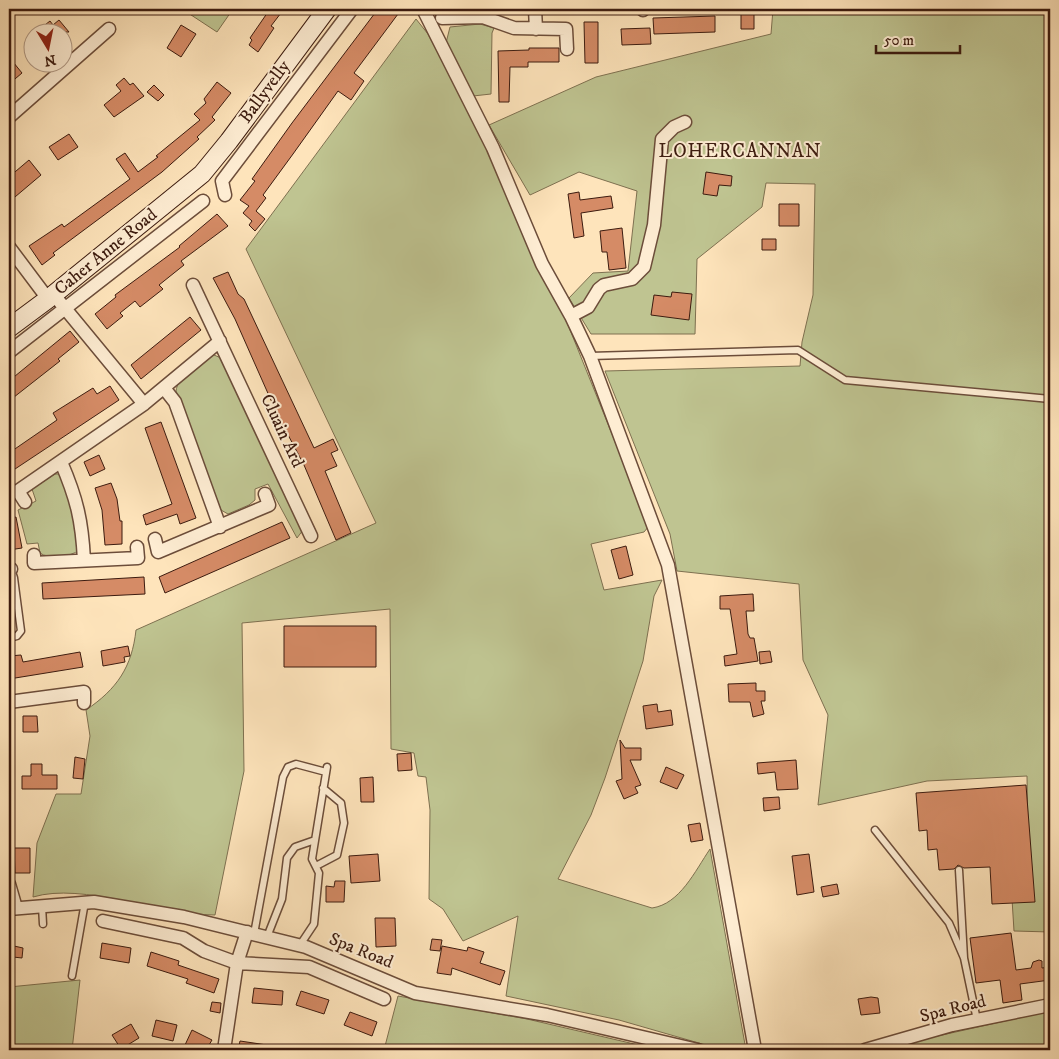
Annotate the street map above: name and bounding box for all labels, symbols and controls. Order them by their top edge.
north arrow [22,22,72,72]
scale bar [876,22,960,54]
text: 50 m [884,31,914,50]
text: N [42,50,57,70]
street label: Ballyvelly [235,56,296,128]
district label: LOHERCANNAN [658,140,822,163]
street label: Caher Anne Road [50,204,162,300]
street label: Cluain Ard [255,391,309,471]
street label: Spa Road [326,928,396,974]
street label: Spa Road [918,990,988,1028]

